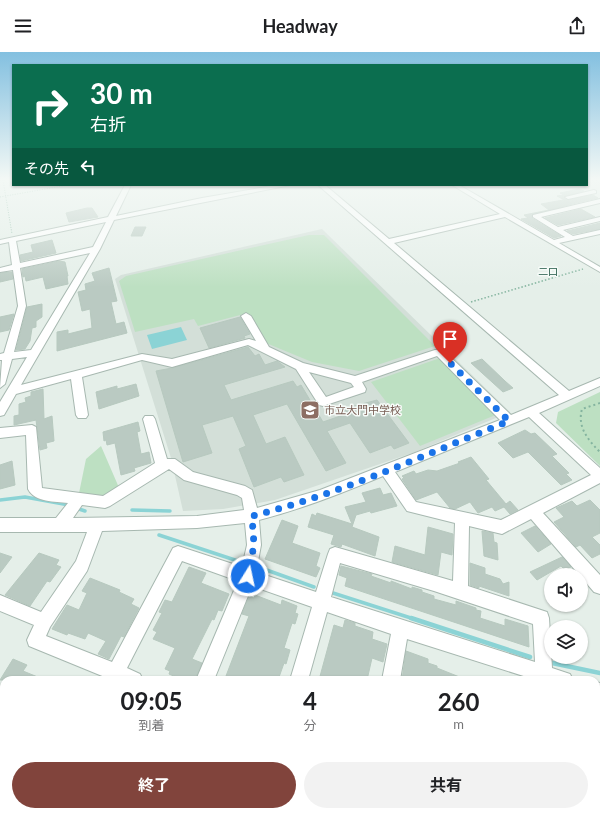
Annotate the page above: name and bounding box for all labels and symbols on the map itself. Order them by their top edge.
district label: 二口 [538,265,558,277]
pin [433,322,467,363]
school or university icon: 市立大門中学校 [299,399,321,421]
place label: 市立大門中学校 [324,403,401,416]
position arrow [227,555,269,597]

